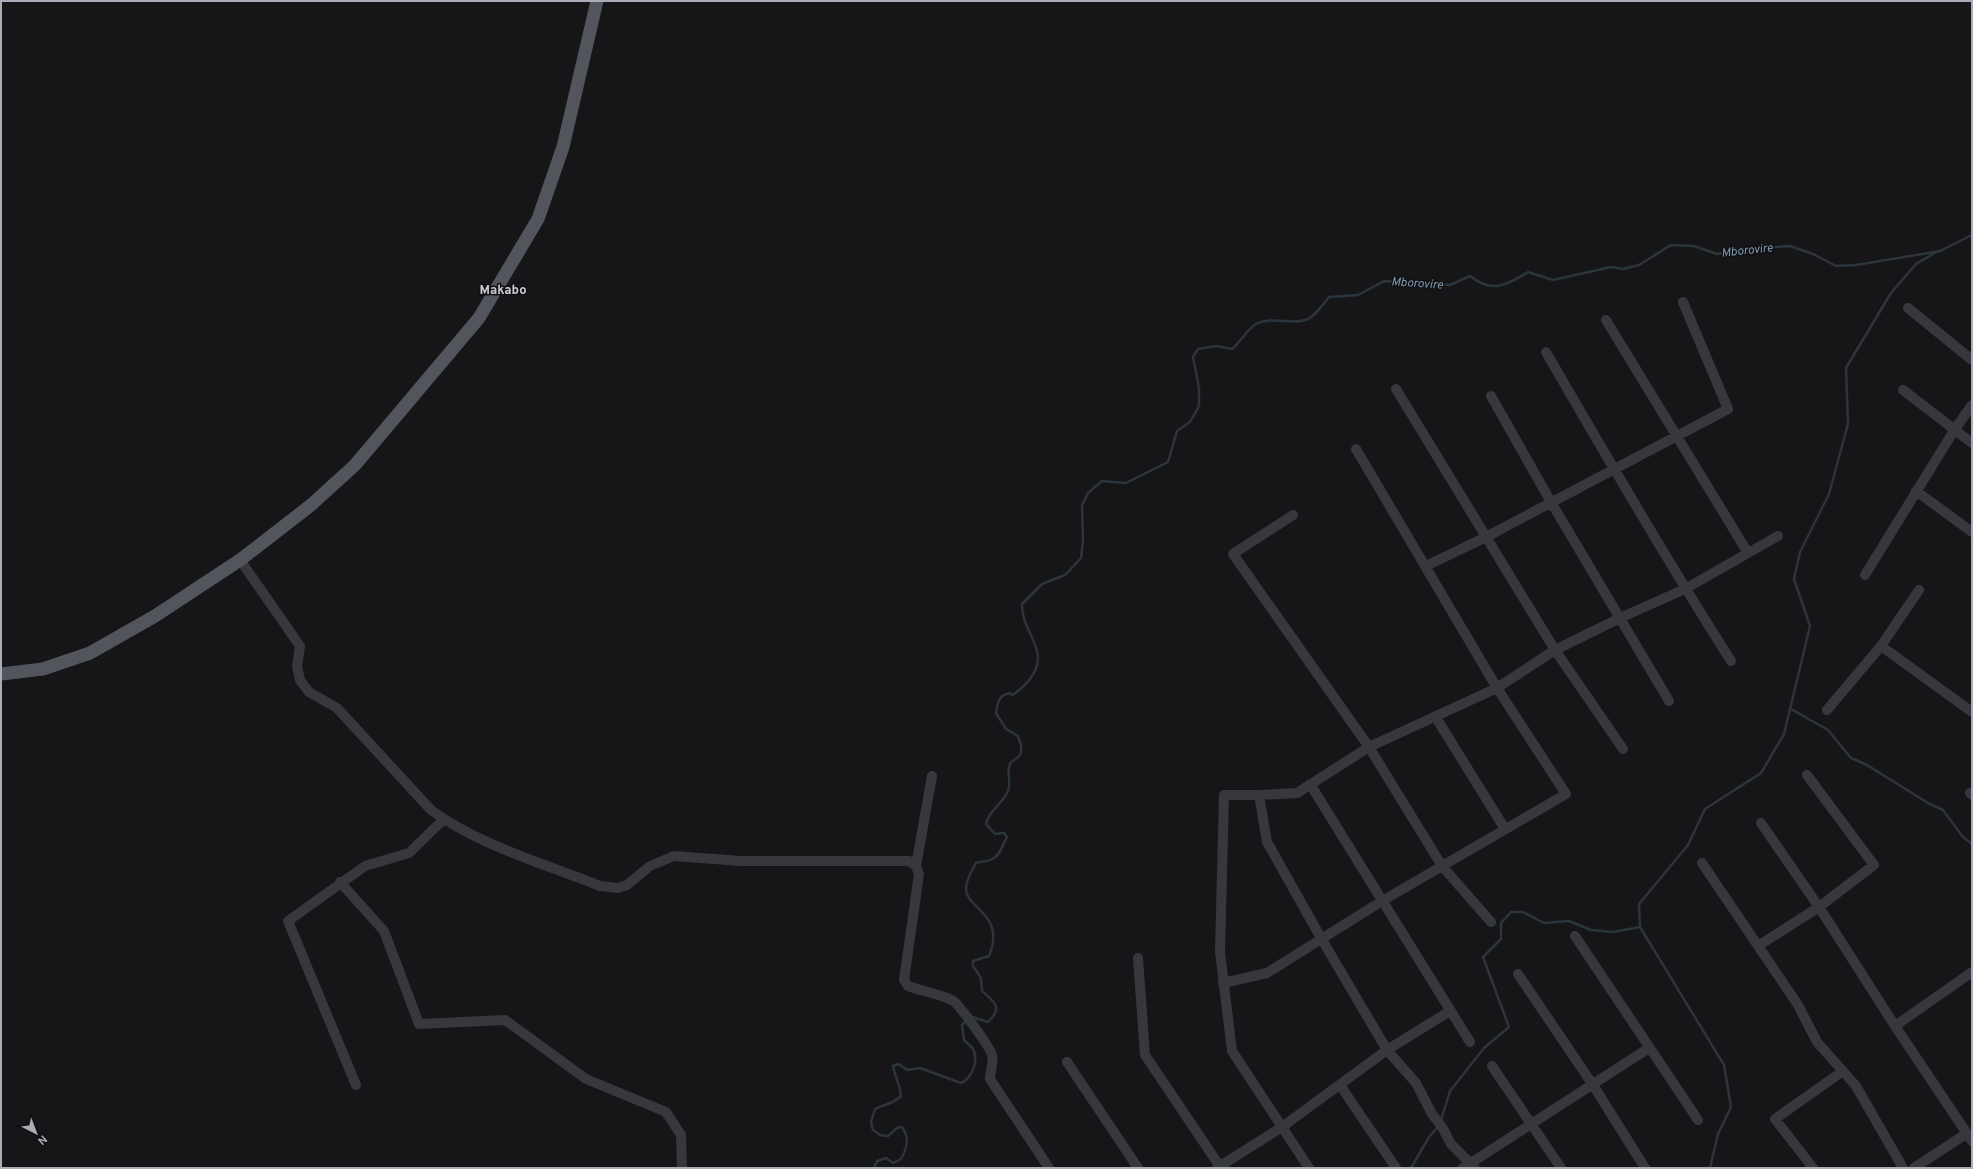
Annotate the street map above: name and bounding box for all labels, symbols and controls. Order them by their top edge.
water label: Mborovire [1721,240,1774,262]
water label: Mborovire [1391,274,1444,294]
district label: Makabo [479,283,527,299]
north arrow [16,1113,56,1153]
text: N [34,1132,50,1148]

